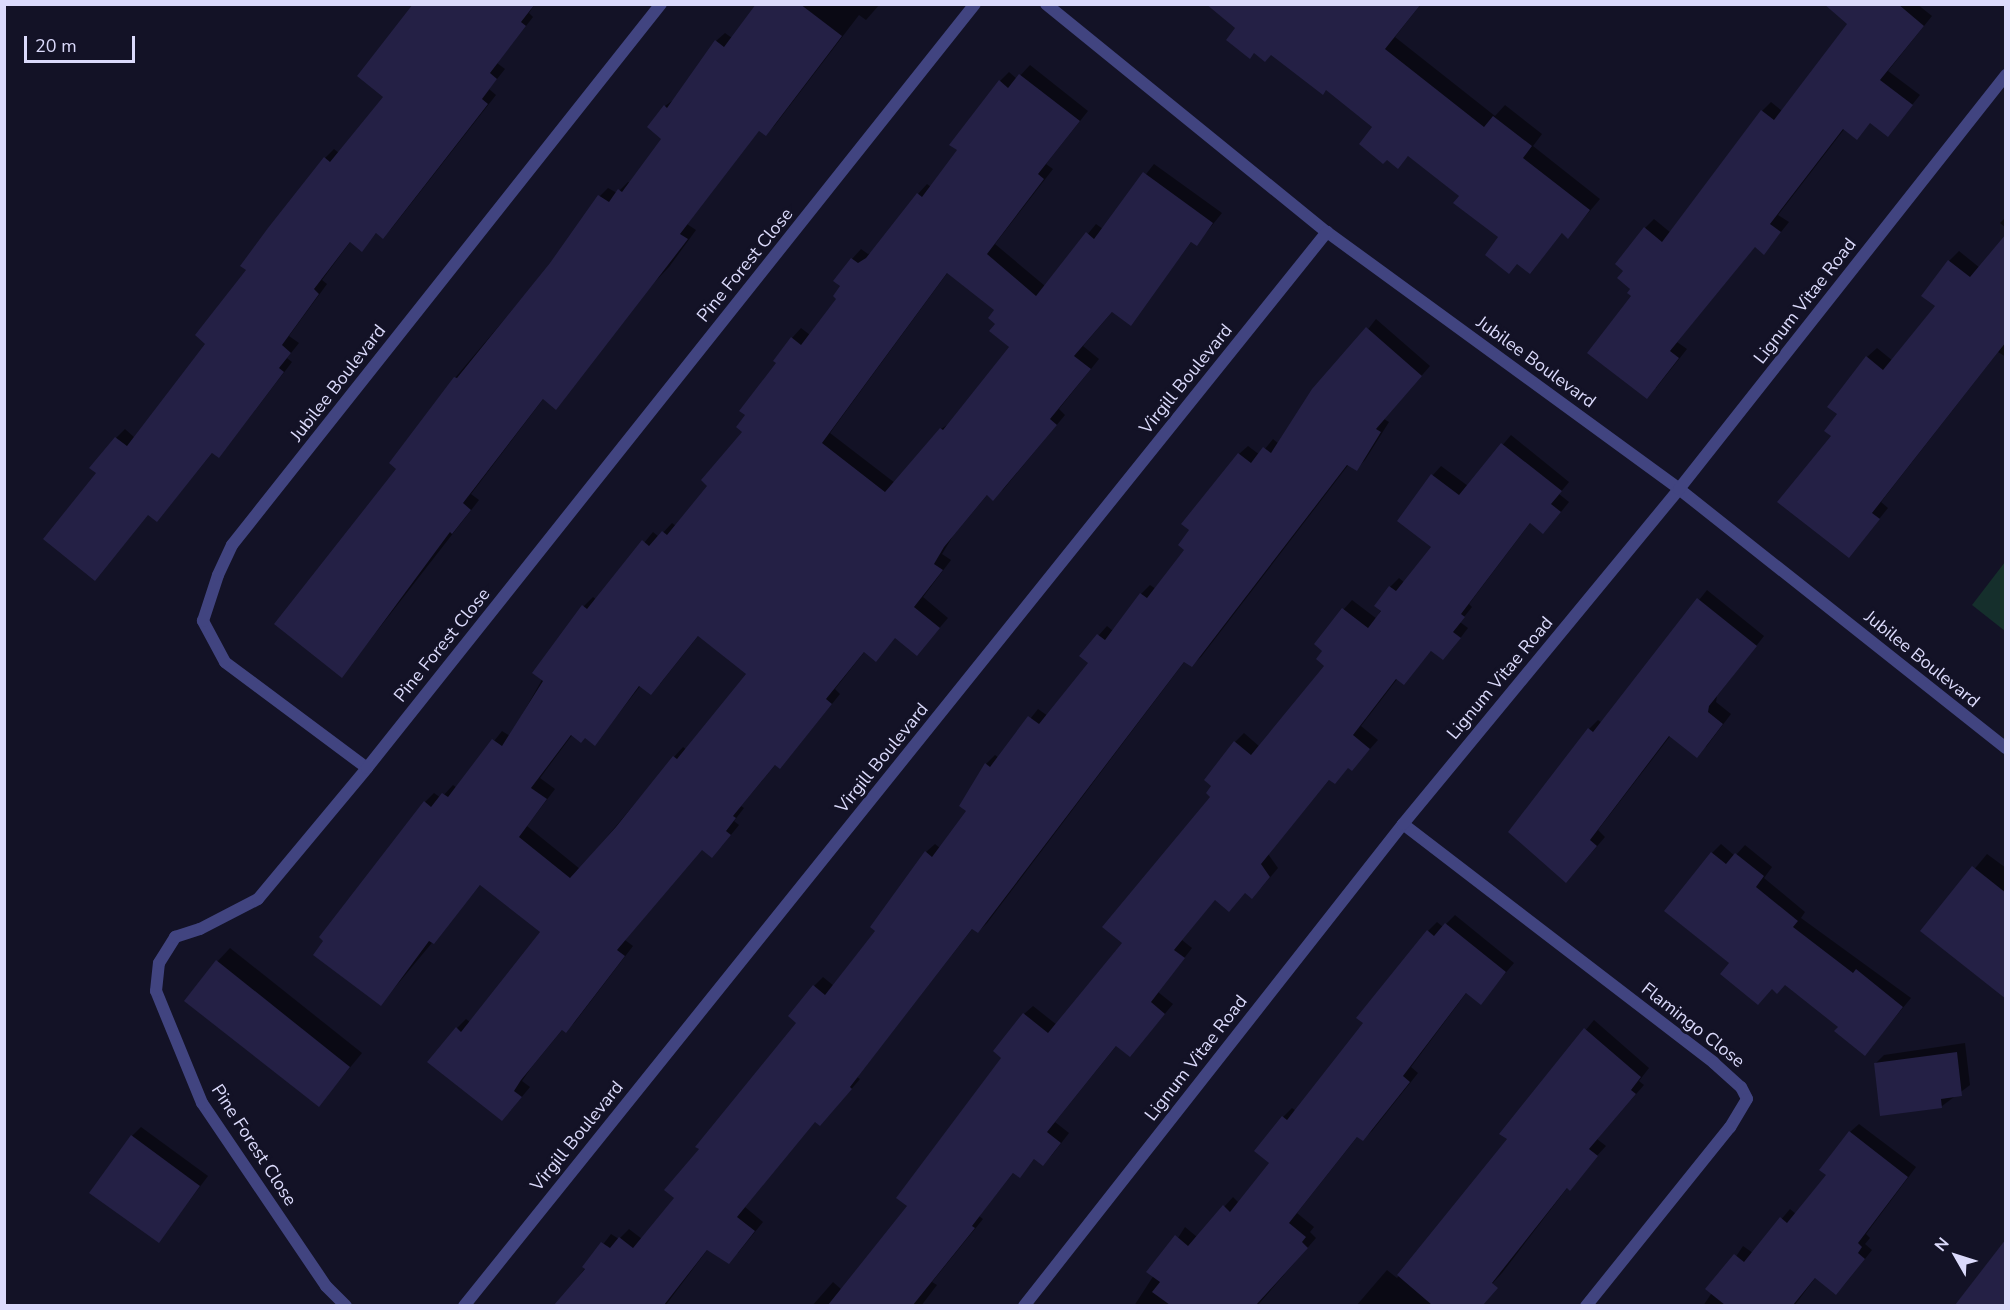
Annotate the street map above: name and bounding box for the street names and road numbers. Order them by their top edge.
street label: Pine Forest Close [692,204,798,326]
street label: Lignum Vitae Road [1749,234,1861,368]
street label: Jubilee Boulevard [1472,312,1600,412]
street label: Jubilee Boulevard [286,320,390,446]
street label: Virgill Boulevard [1135,320,1237,438]
street label: Pine Forest Close [389,584,495,706]
street label: Jubilee Boulevard [1860,606,1984,712]
street label: Lignum Vitae Road [1442,612,1558,744]
street label: Virgill Boulevard [831,699,933,817]
street label: Flamingo Close [1637,978,1749,1072]
street label: Lignum Vitae Road [1140,991,1252,1125]
street label: Virgill Boulevard [526,1077,628,1195]
street label: Pine Forest Close [207,1080,301,1210]

